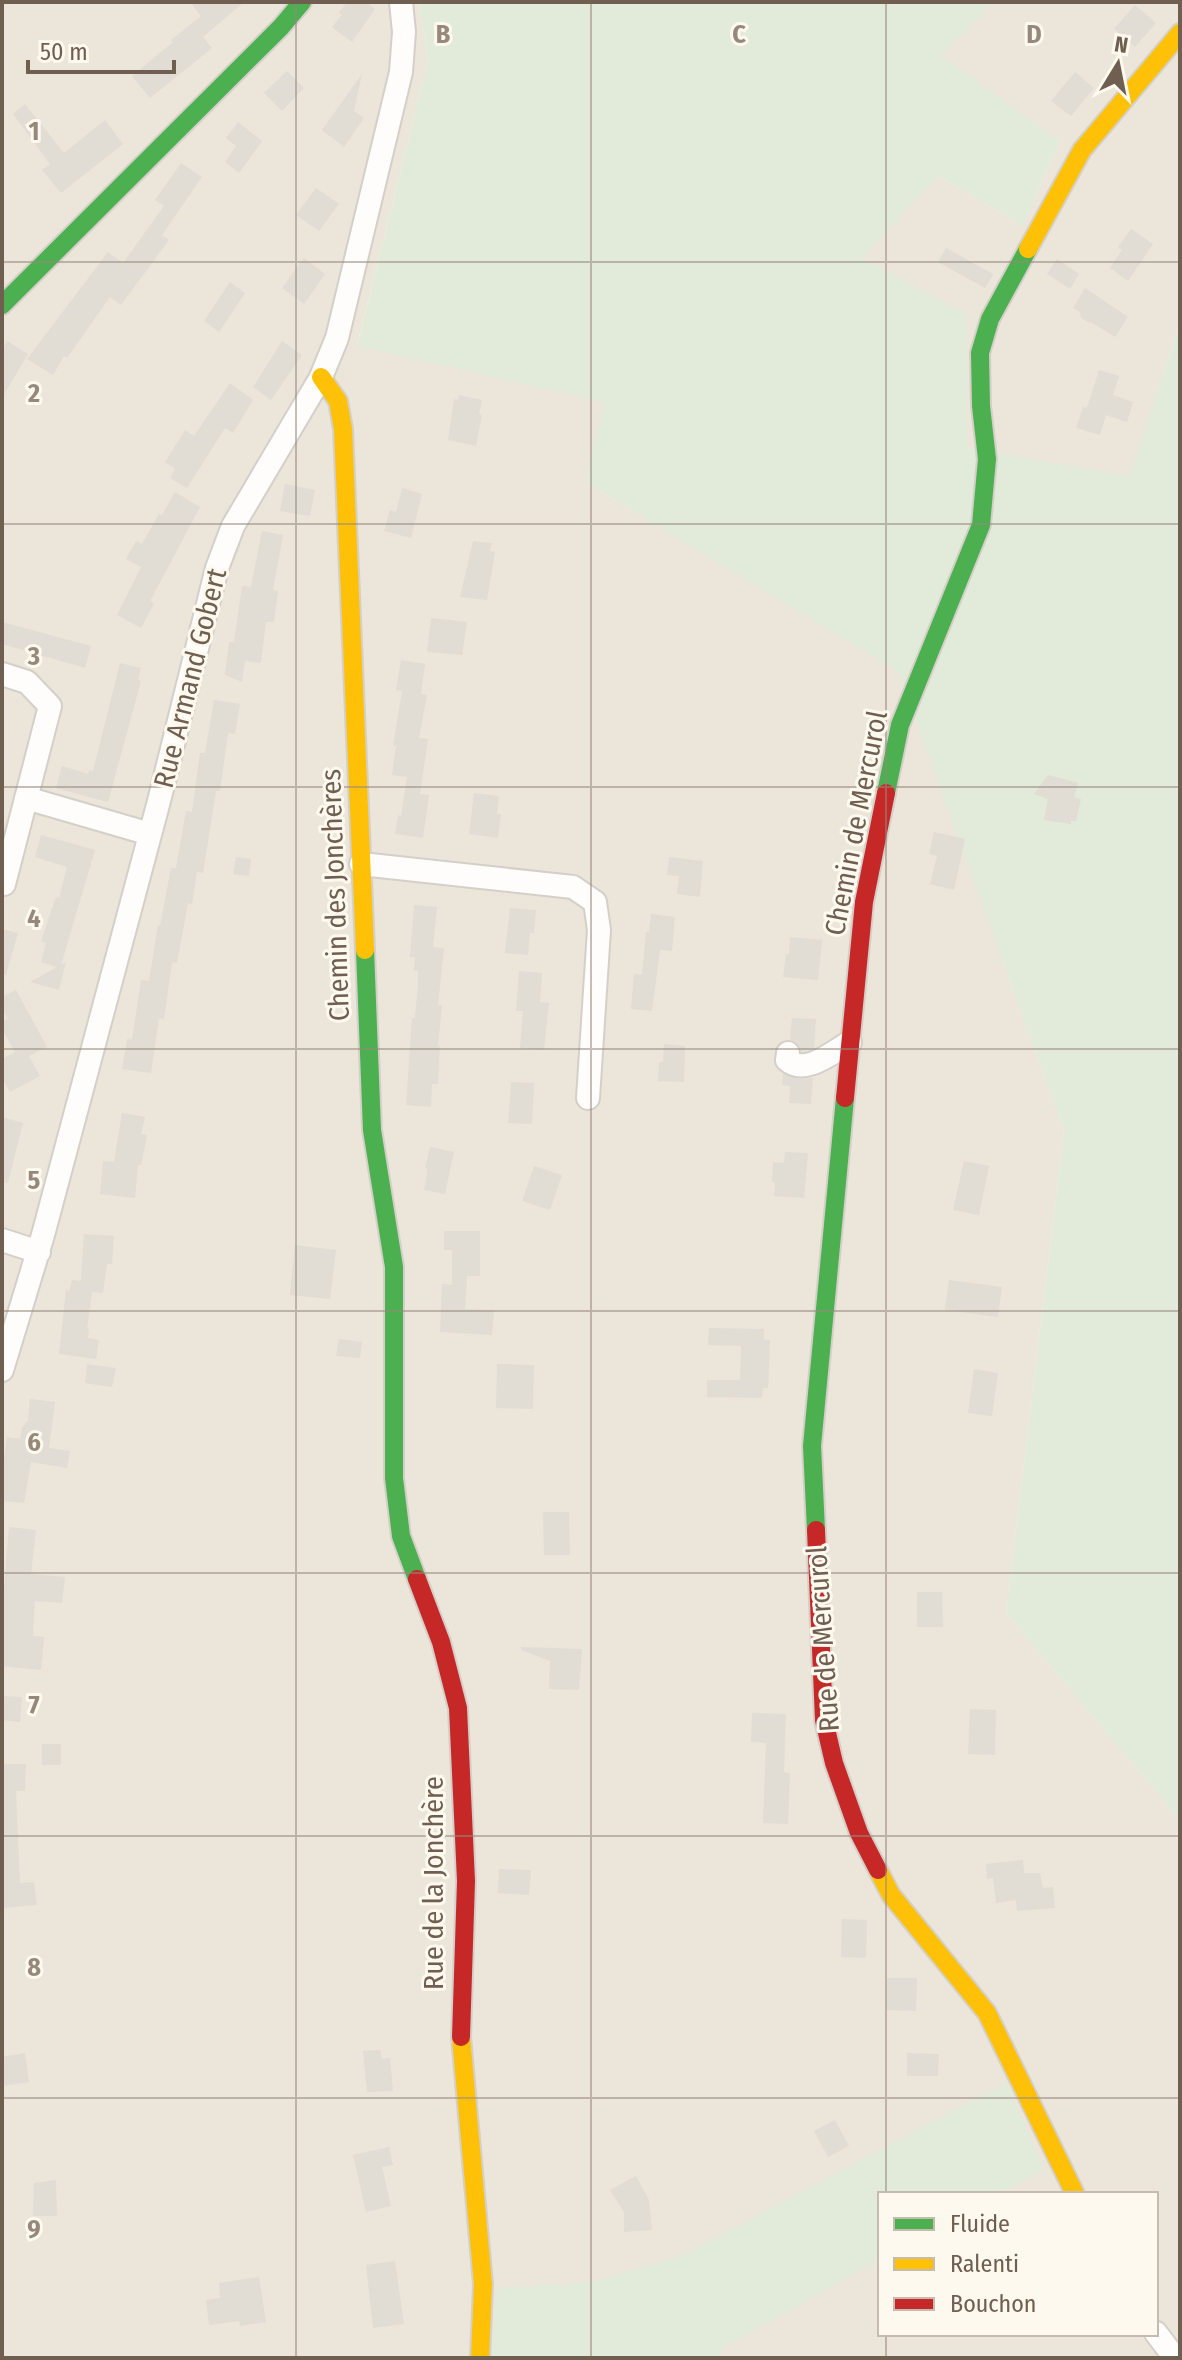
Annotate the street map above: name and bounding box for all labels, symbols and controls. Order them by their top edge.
text: B [436,19,451,50]
text: C [732,19,746,50]
text: D [1026,19,1042,50]
scale bar [28,24,174,74]
north arrow [1078,24,1158,104]
text: N [1113,30,1130,59]
text: 50 m [40,38,88,66]
text: 1 [29,116,40,147]
text: 2 [27,378,40,409]
street label: Rue Armand Gobert [147,564,233,791]
text: 3 [27,641,40,672]
street label: Chemin de Mercurol [818,708,894,938]
street label: Chemin des Jonchères [314,768,356,1022]
text: 4 [27,903,41,934]
text: 5 [28,1165,41,1196]
text: 6 [27,1427,41,1458]
street label: Rue de Mercurol [800,1545,846,1733]
text: 7 [28,1690,40,1721]
street label: Rue de la Jonchère [417,1776,450,1990]
text: 8 [27,1952,41,1983]
legend [878,2192,1158,2336]
text: Fluide [950,2210,1010,2238]
text: 9 [27,2214,41,2245]
text: Ralenti [950,2250,1019,2278]
text: Bouchon [950,2290,1037,2318]

